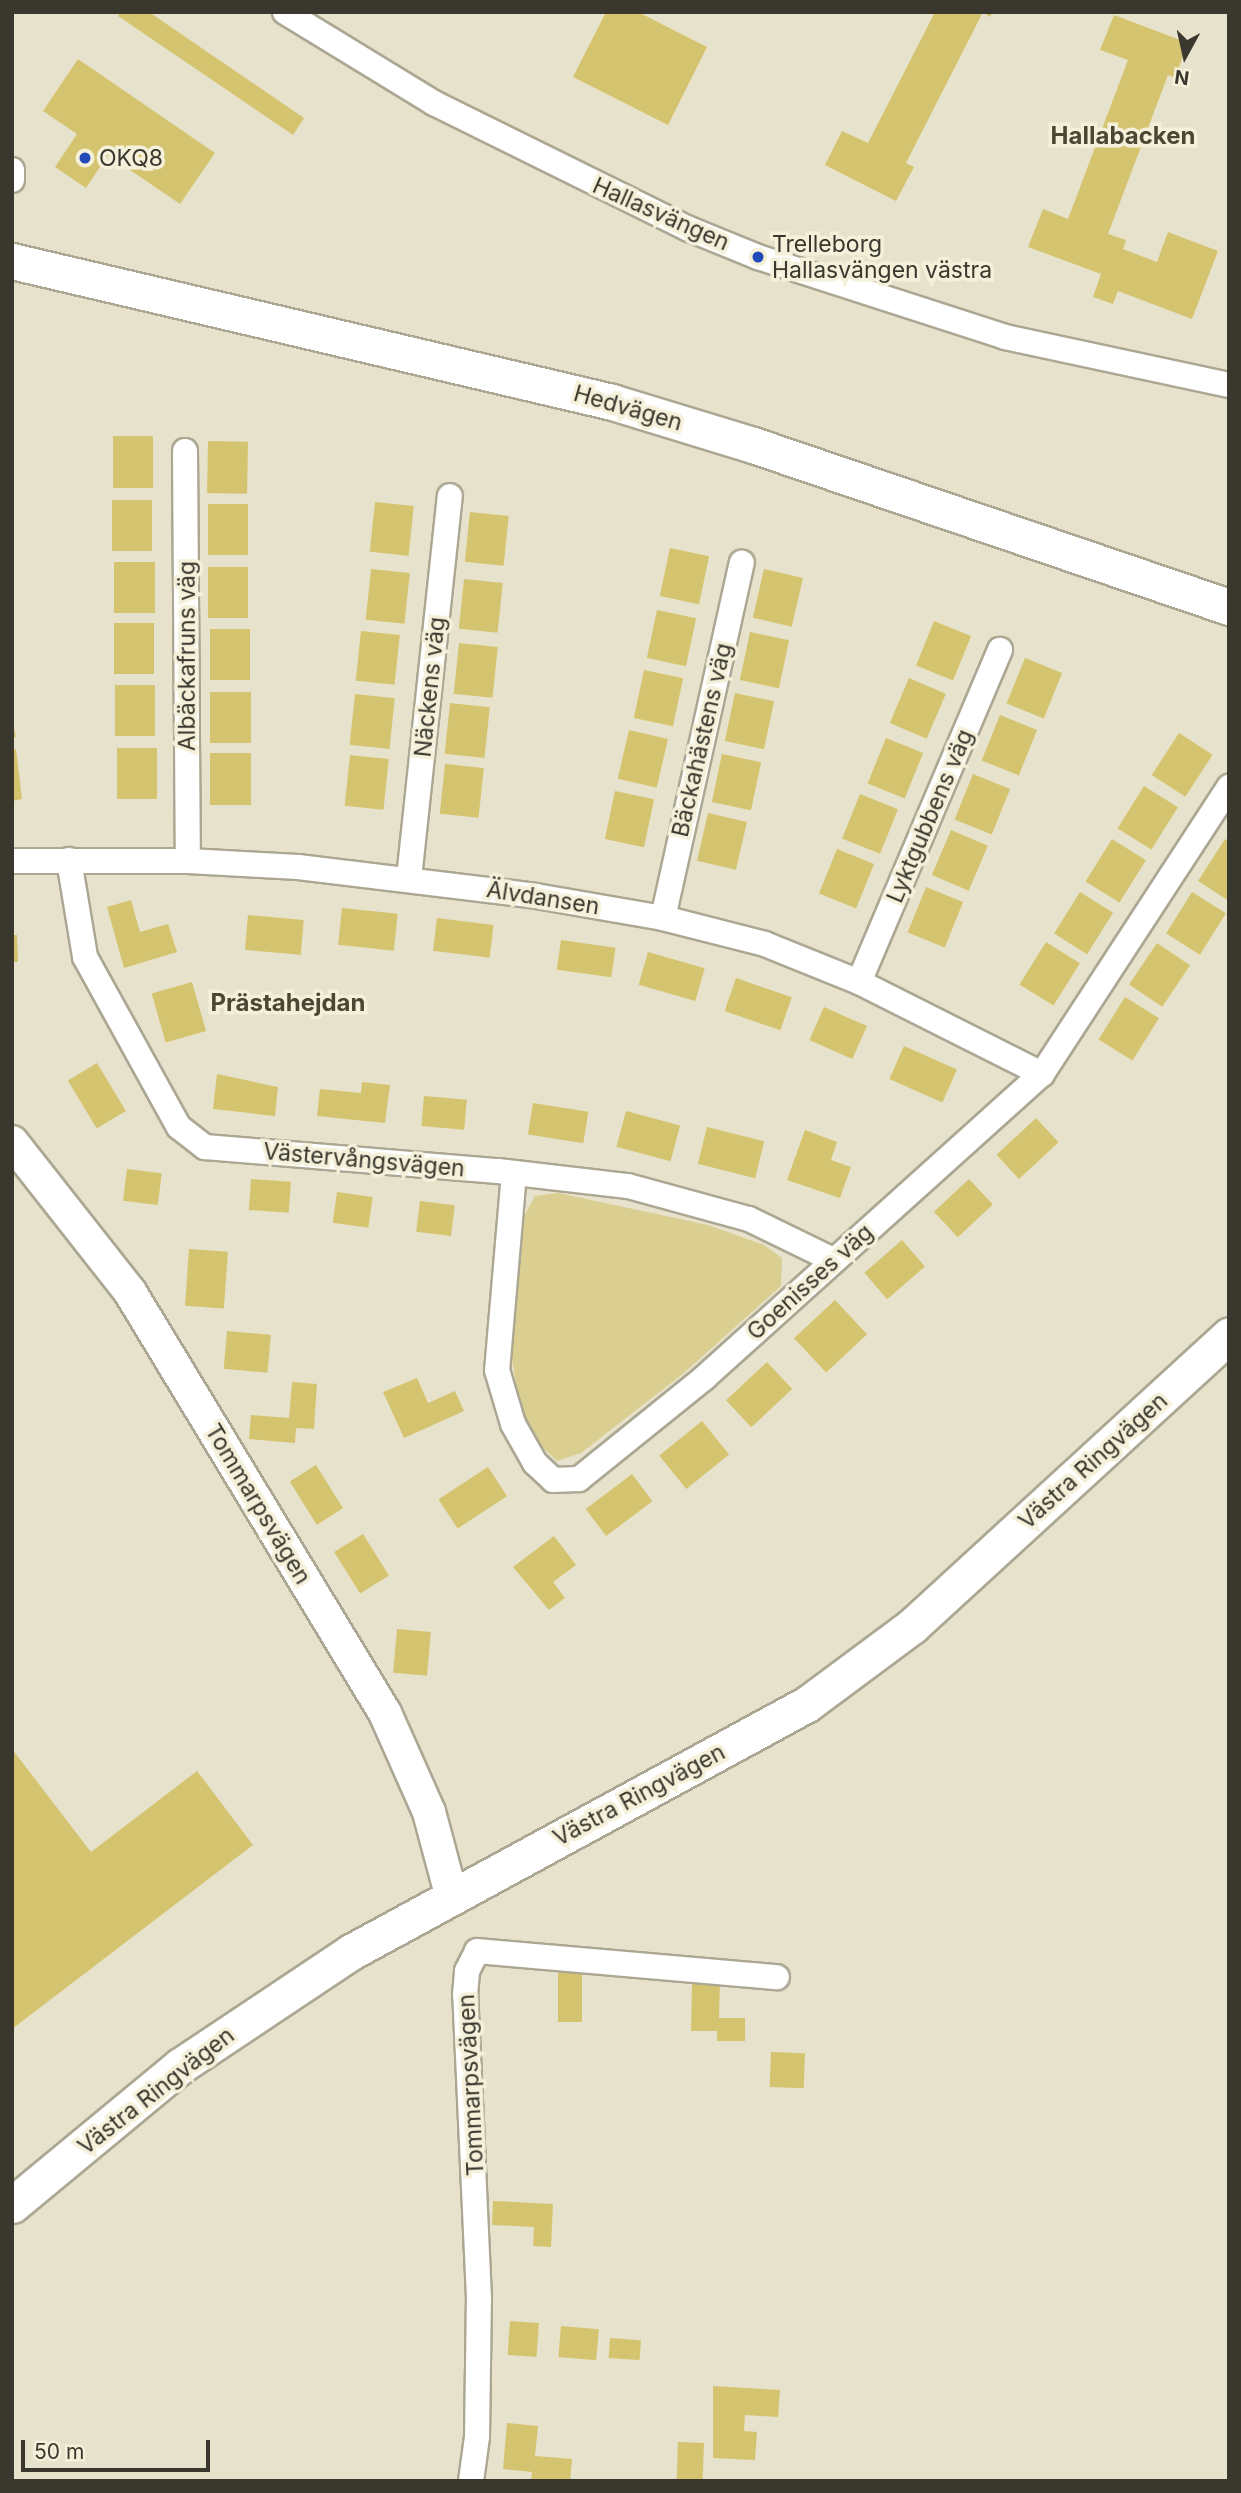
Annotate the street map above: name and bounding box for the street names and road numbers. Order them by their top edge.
street label: Hallasvängen [588,172,734,256]
street label: Hedvägen [571,379,685,437]
street label: Albäckafruns väg [173,561,201,751]
street label: Näckens väg [409,615,451,759]
street label: Bäckahästens väg [666,640,738,840]
street label: Lyktgubbens väg [881,725,979,907]
street label: Älvdansen [485,875,601,921]
street label: Västervångsvägen [262,1137,466,1183]
street label: Goenisses väg [741,1218,879,1346]
street label: Västra Ringvägen [1013,1387,1173,1535]
street label: Tommarpsvägen [199,1419,317,1589]
street label: Västra Ringvägen [548,1738,730,1852]
street label: Tommarpsvägen [452,1993,490,2177]
street label: Västra Ringvägen [72,2021,240,2161]

